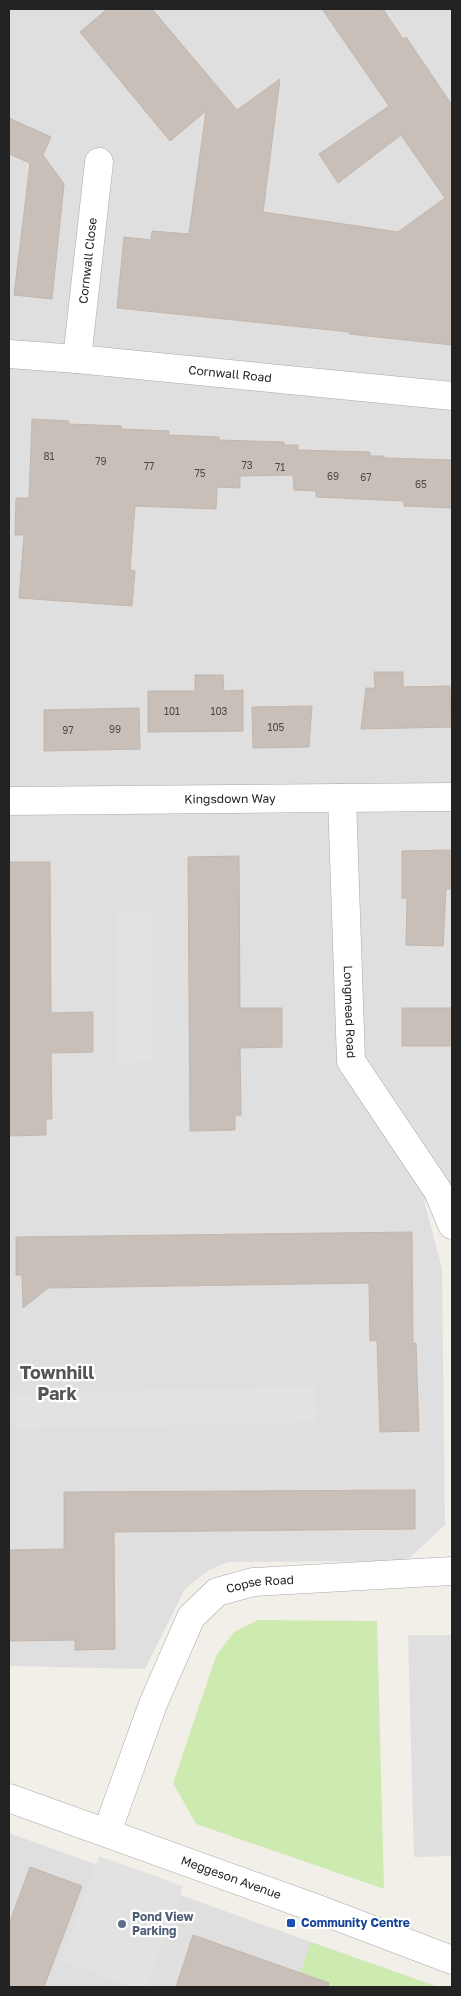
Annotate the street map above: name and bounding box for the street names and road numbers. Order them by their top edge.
street label: Cornwall Close [75,217,100,304]
street label: Cornwall Road [188,362,273,385]
street label: Kingsdown Way [184,791,276,806]
street label: Longmead Road [341,965,359,1059]
street label: Copse Road [224,1572,294,1596]
street label: Meggeson Avenue [179,1852,283,1902]

